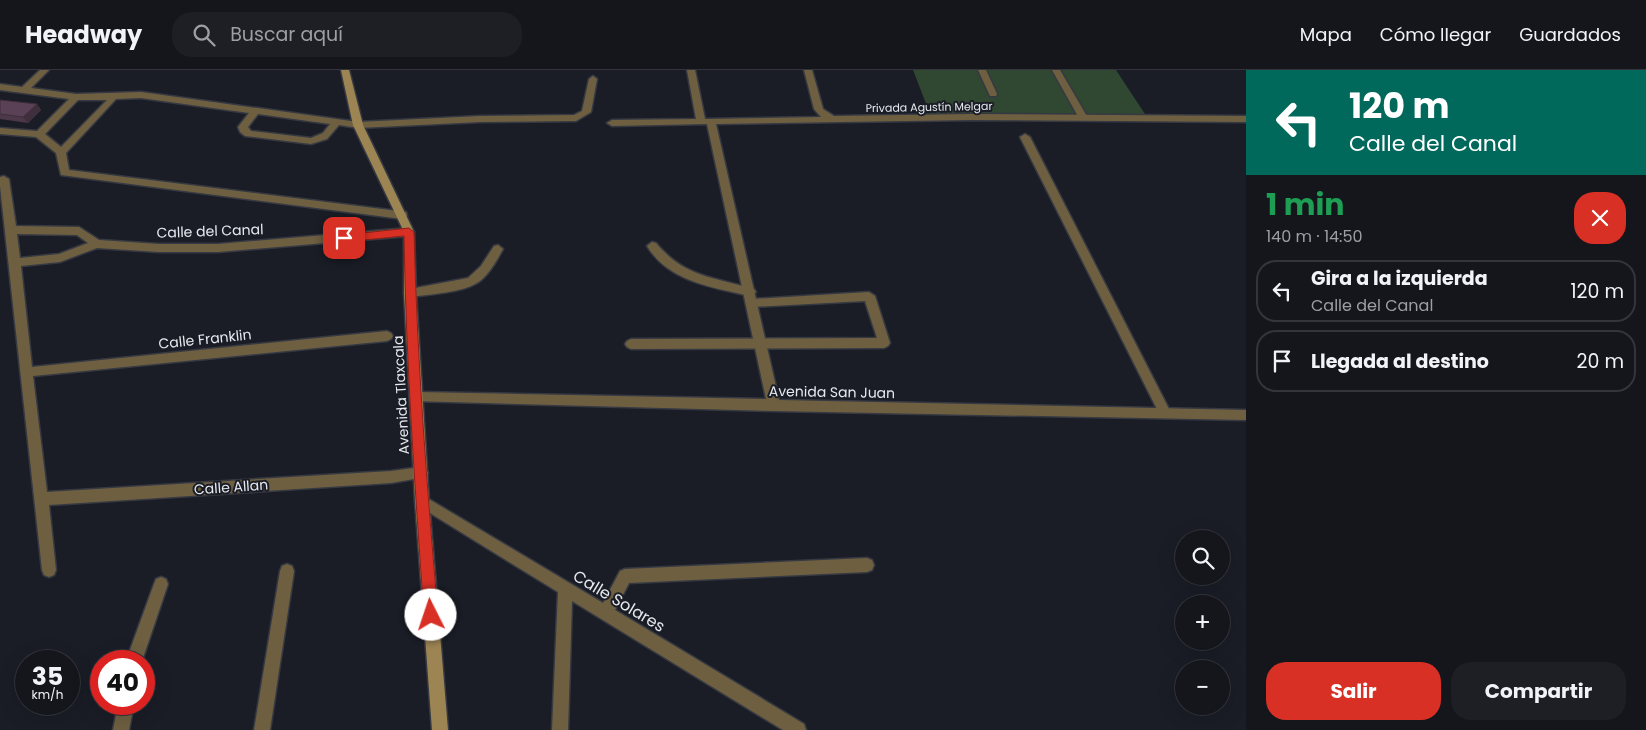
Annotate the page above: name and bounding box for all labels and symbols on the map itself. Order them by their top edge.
street label: Privada Agustín Melgar [865,98,993,116]
pin [323,217,365,259]
street label: Calle del Canal [156,219,264,243]
street label: Calle Franklin [158,324,252,354]
street label: Avenida Tlaxcala [388,335,414,455]
street label: Avenida San Juan [769,381,895,403]
street label: Calle Allan [193,474,269,500]
street label: Calle Solares [569,564,669,638]
position arrow [404,588,456,640]
speed limit sign: 40 [90,650,155,715]

